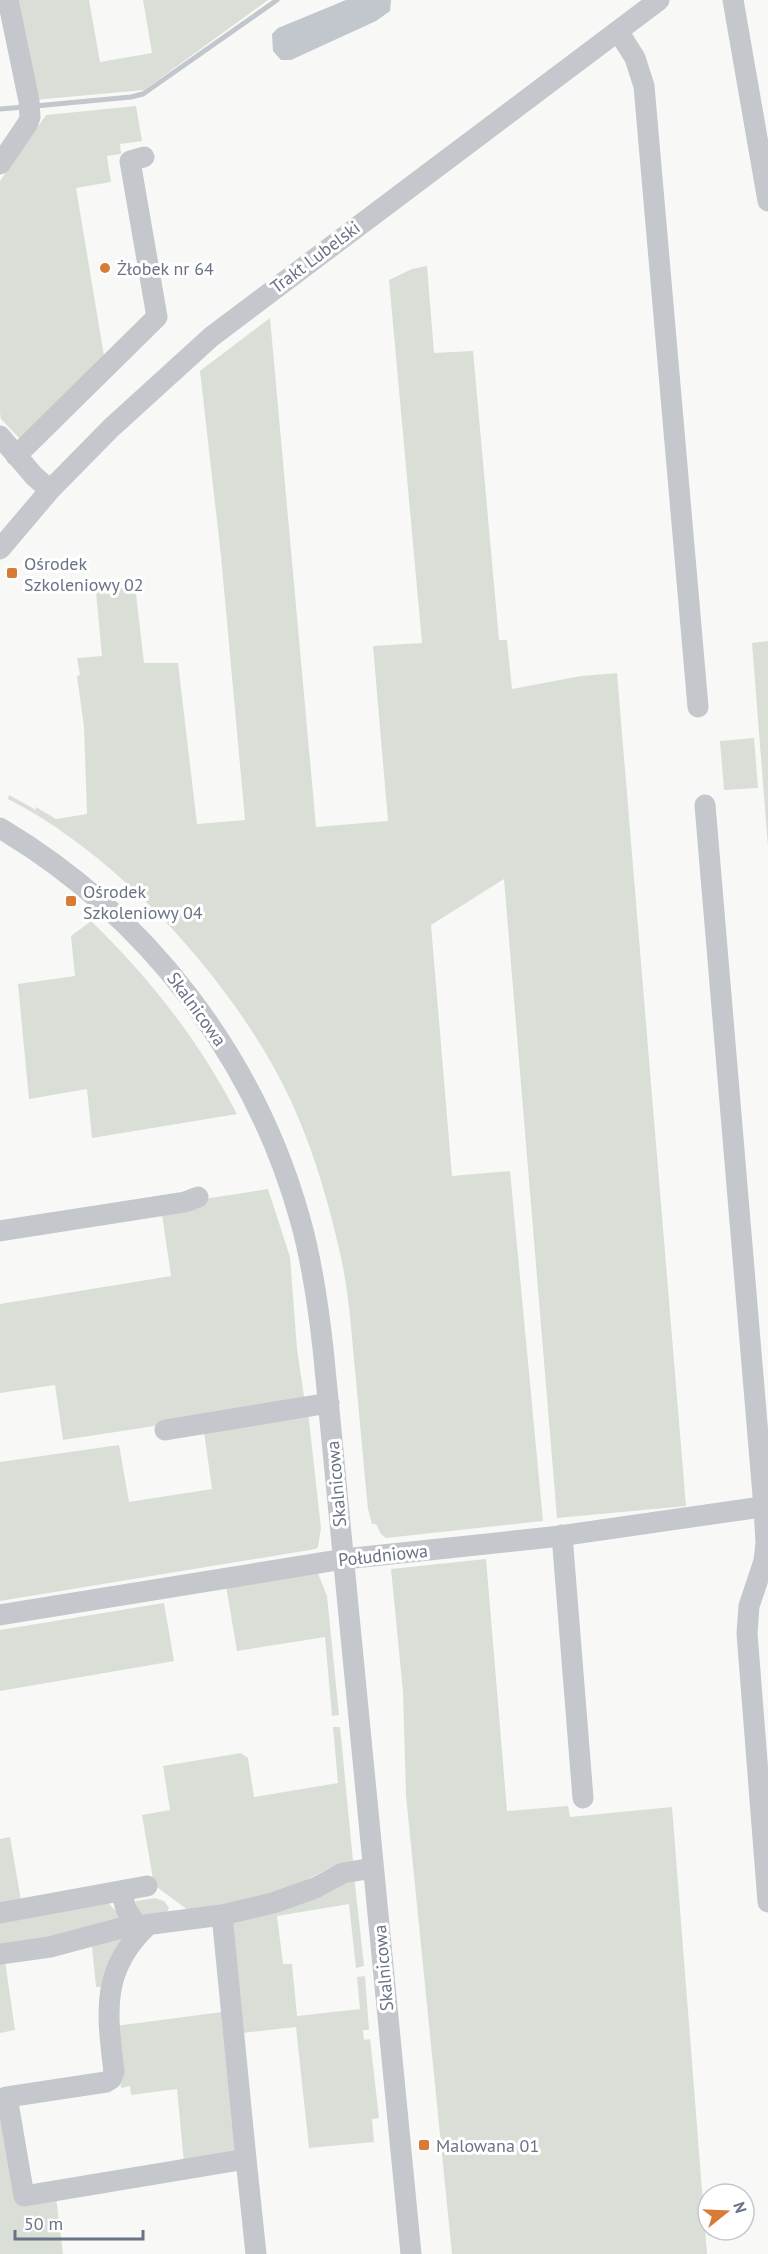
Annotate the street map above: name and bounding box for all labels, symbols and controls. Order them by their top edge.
street label: Trakt Lubelski [266,216,364,298]
place label: Żłobek nr 64 [117,257,214,280]
marker: Żłobek nr 64 [98,261,112,275]
place label: Ośrodek Szkoleniowy 02 [24,552,144,596]
marker: Ośrodek Szkoleniowy 02 [5,566,19,580]
place label: Ośrodek Szkoleniowy 04 [83,880,203,924]
marker: Ośrodek Szkoleniowy 04 [64,894,78,908]
street label: Skalnicowa [162,967,232,1051]
street label: Skalnicowa [321,1440,351,1528]
street label: Południowa [337,1539,429,1571]
street label: Skalnicowa [368,1924,398,2012]
place label: Malowana 01 [436,2134,539,2157]
marker: Malowana 01 [417,2138,431,2152]
north arrow [696,2182,756,2242]
text: N [729,2199,751,2215]
scale bar [15,2203,142,2241]
text: 50 m [24,2212,63,2235]

